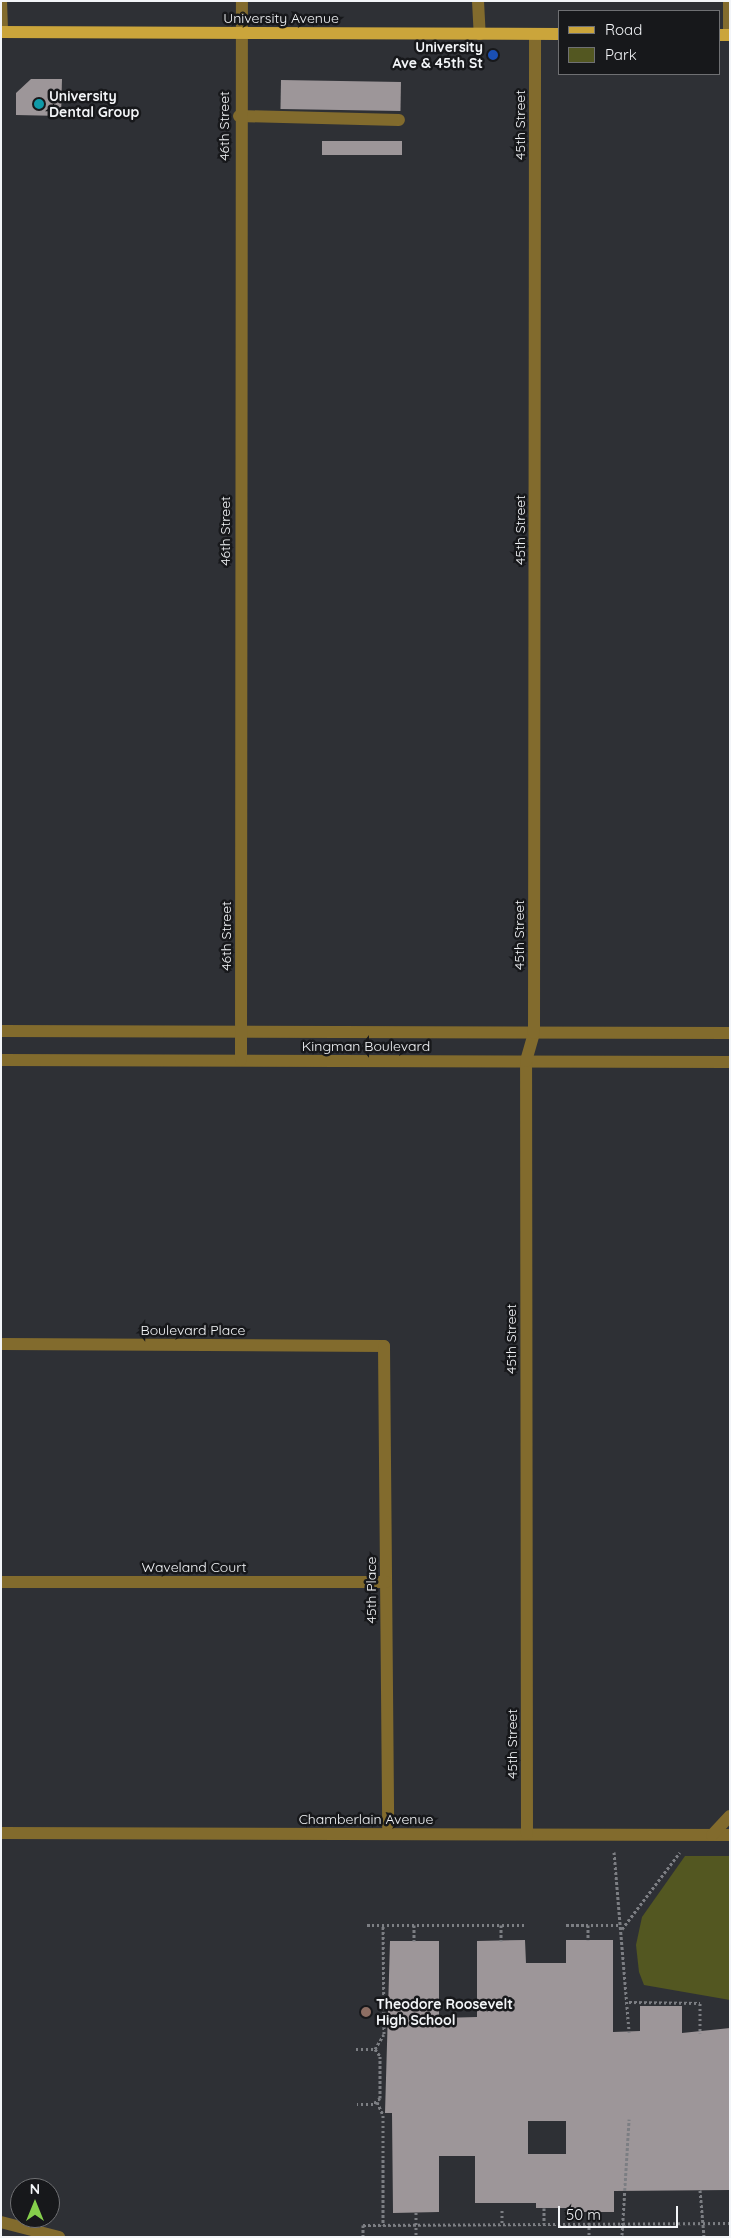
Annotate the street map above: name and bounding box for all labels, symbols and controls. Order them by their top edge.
street label: University Avenue [223,10,339,26]
legend [558,10,721,75]
text: Road [605,20,642,39]
place label: University Ave & 45th St [392,39,483,72]
text: Park [605,45,637,64]
marker: University Ave & 45th St [487,49,499,61]
place label: University Dental Group [49,88,139,120]
street label: 45th Street [512,90,528,160]
street label: 46th Street [216,91,232,161]
marker: University Dental Group [33,98,45,110]
street label: 45th Street [512,495,528,565]
street label: 46th Street [217,496,233,566]
street label: 45th Street [511,900,527,970]
street label: 46th Street [218,901,234,971]
street label: Kingman Boulevard [302,1038,430,1054]
street label: 45th Street [503,1304,519,1374]
street label: Boulevard Place [141,1322,245,1338]
street label: 45th Place [363,1557,379,1623]
street label: Waveland Court [142,1559,246,1575]
street label: 45th Street [504,1709,520,1779]
street label: Chamberlain Avenue [299,1811,433,1827]
place label: Theodore Roosevelt High School [376,1996,513,2028]
marker: Theodore Roosevelt High School [360,2006,372,2018]
north arrow [10,2178,60,2228]
text: N [30,2180,40,2198]
scale bar [561,2196,681,2228]
text: 50 m [566,2205,601,2224]

